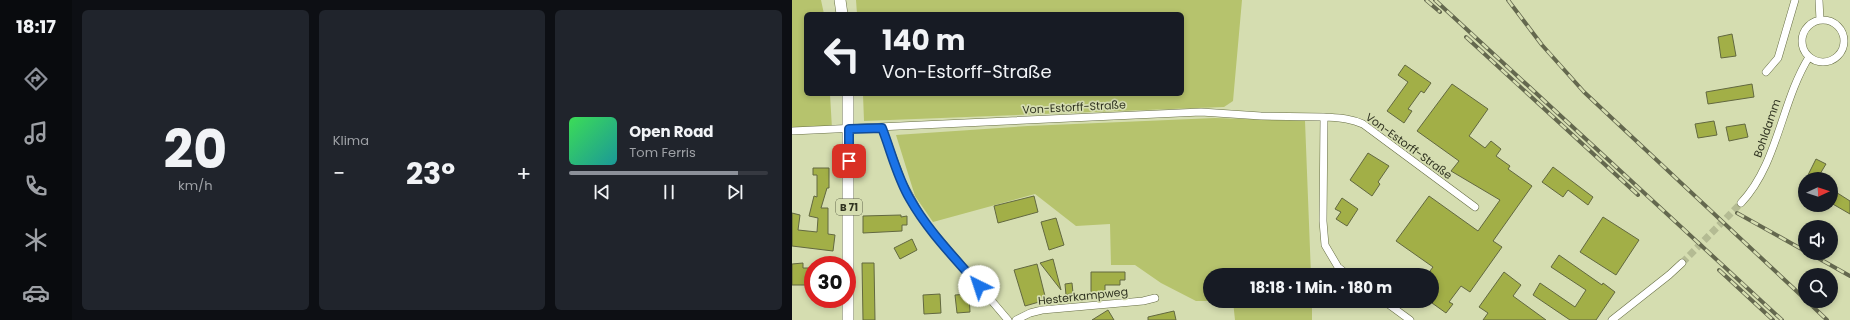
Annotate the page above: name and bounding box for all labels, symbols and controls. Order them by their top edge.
text: 18:17 [16,14,56,39]
text: 140 m [882,21,965,60]
icon: left [816,28,868,80]
text: Von-Estorff-Straße [882,59,1052,84]
icon: directions [22,65,50,93]
street label: Von-Estorff-Straße [1022,96,1126,118]
street label: Bohldamm [1749,97,1785,159]
street label: Von-Estorff-Straße [1362,109,1456,183]
text: 20 [164,113,227,186]
icon: music [22,119,50,147]
text: Open Road [629,121,714,142]
text: Klima [333,131,369,150]
text: Tom Ferris [629,143,696,162]
pin [832,144,866,178]
icon: arrive [838,150,860,172]
text: 23° [406,152,455,195]
text: − [333,158,345,189]
text: + [516,158,531,189]
icon: phone [22,172,50,200]
north arrow [1798,172,1838,212]
map controls [1798,172,1838,308]
text: km/h [178,176,213,195]
icon: previous [591,181,613,203]
icon: pause [658,181,680,203]
icon: next [724,181,746,203]
road number: B 71 [836,199,862,215]
button: sound [1798,220,1838,260]
icon: climate [22,226,50,254]
speed limit sign: 30 [804,256,856,308]
position arrow [958,265,1000,307]
button: search [1798,268,1838,308]
text: 18:18 · 1 Min. · 180 m [1250,277,1392,298]
icon: car [22,279,50,307]
street label: Hesterkampweg [1037,283,1129,309]

